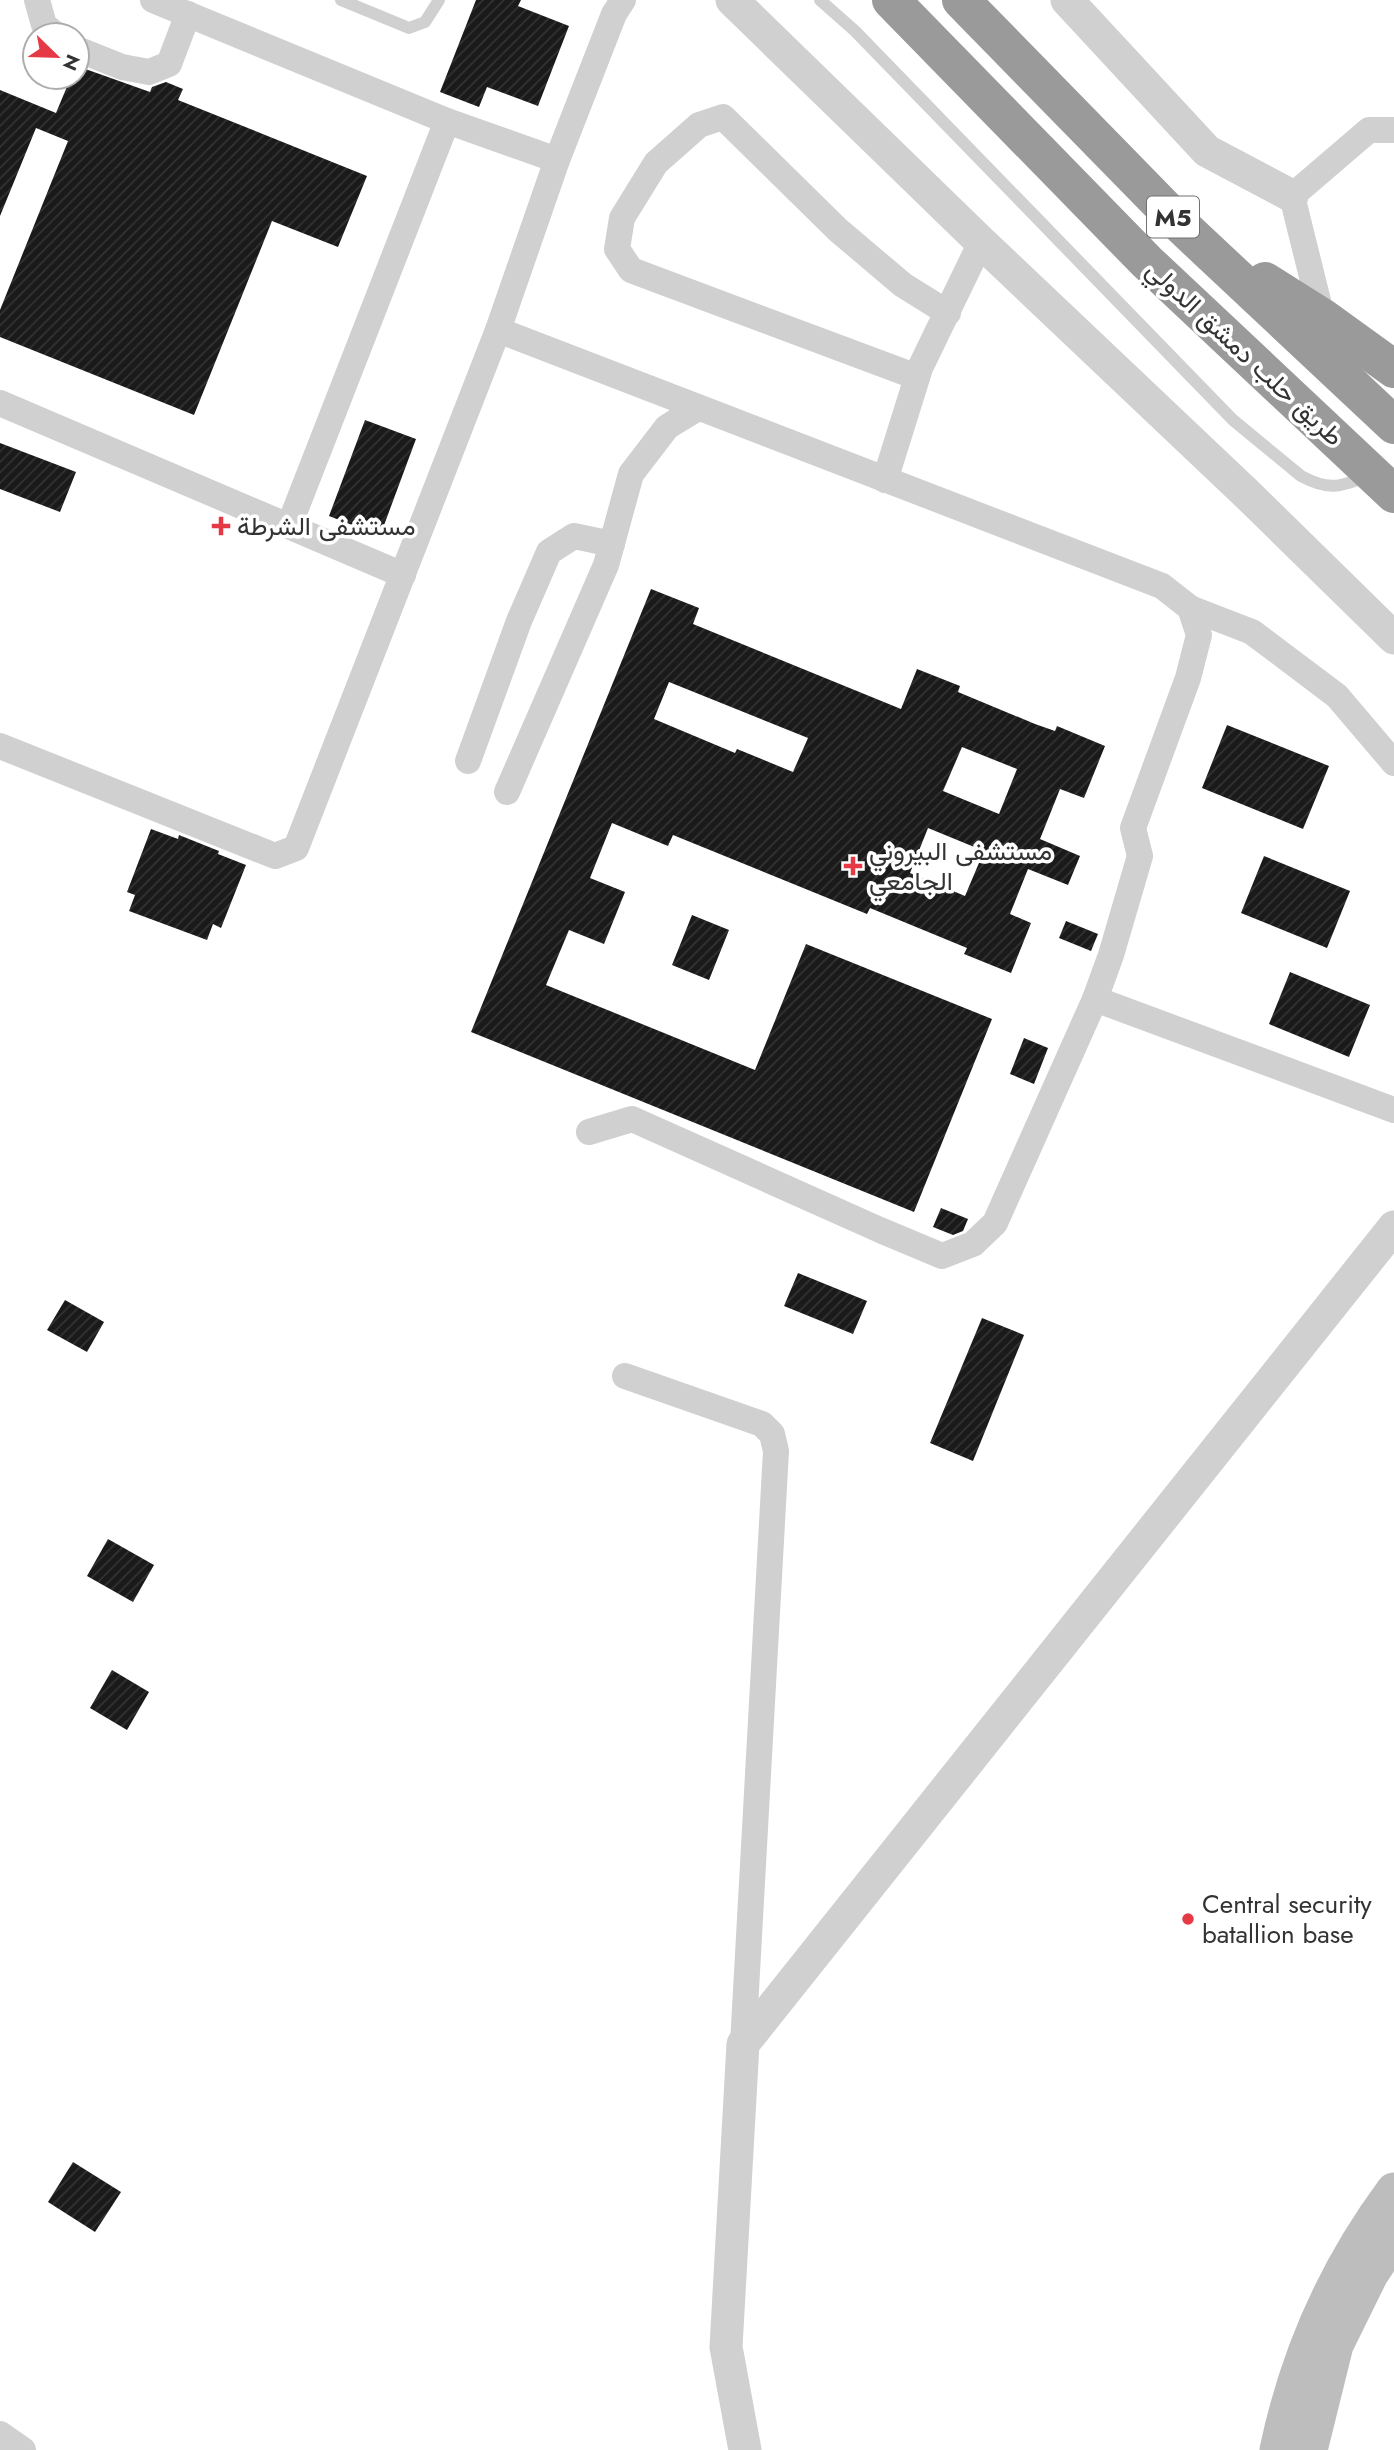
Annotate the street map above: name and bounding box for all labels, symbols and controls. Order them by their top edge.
north arrow [21,21,91,91]
text: N [56,50,87,75]
road number: M5 [1147,196,1199,238]
street label: طريق حلب دمشق الدولي [1136,251,1352,456]
place label: مستشفى الشرطة [237,507,416,545]
marker: مستشفى الشرطة [211,516,231,536]
place label: مستشفى البيروني الجامعي [869,832,1052,902]
marker: مستشفى البيروني الجامعي [843,856,863,876]
place label: Central security batallion base [1202,1885,1372,1953]
marker: Central security batallion base [1180,1911,1196,1927]

